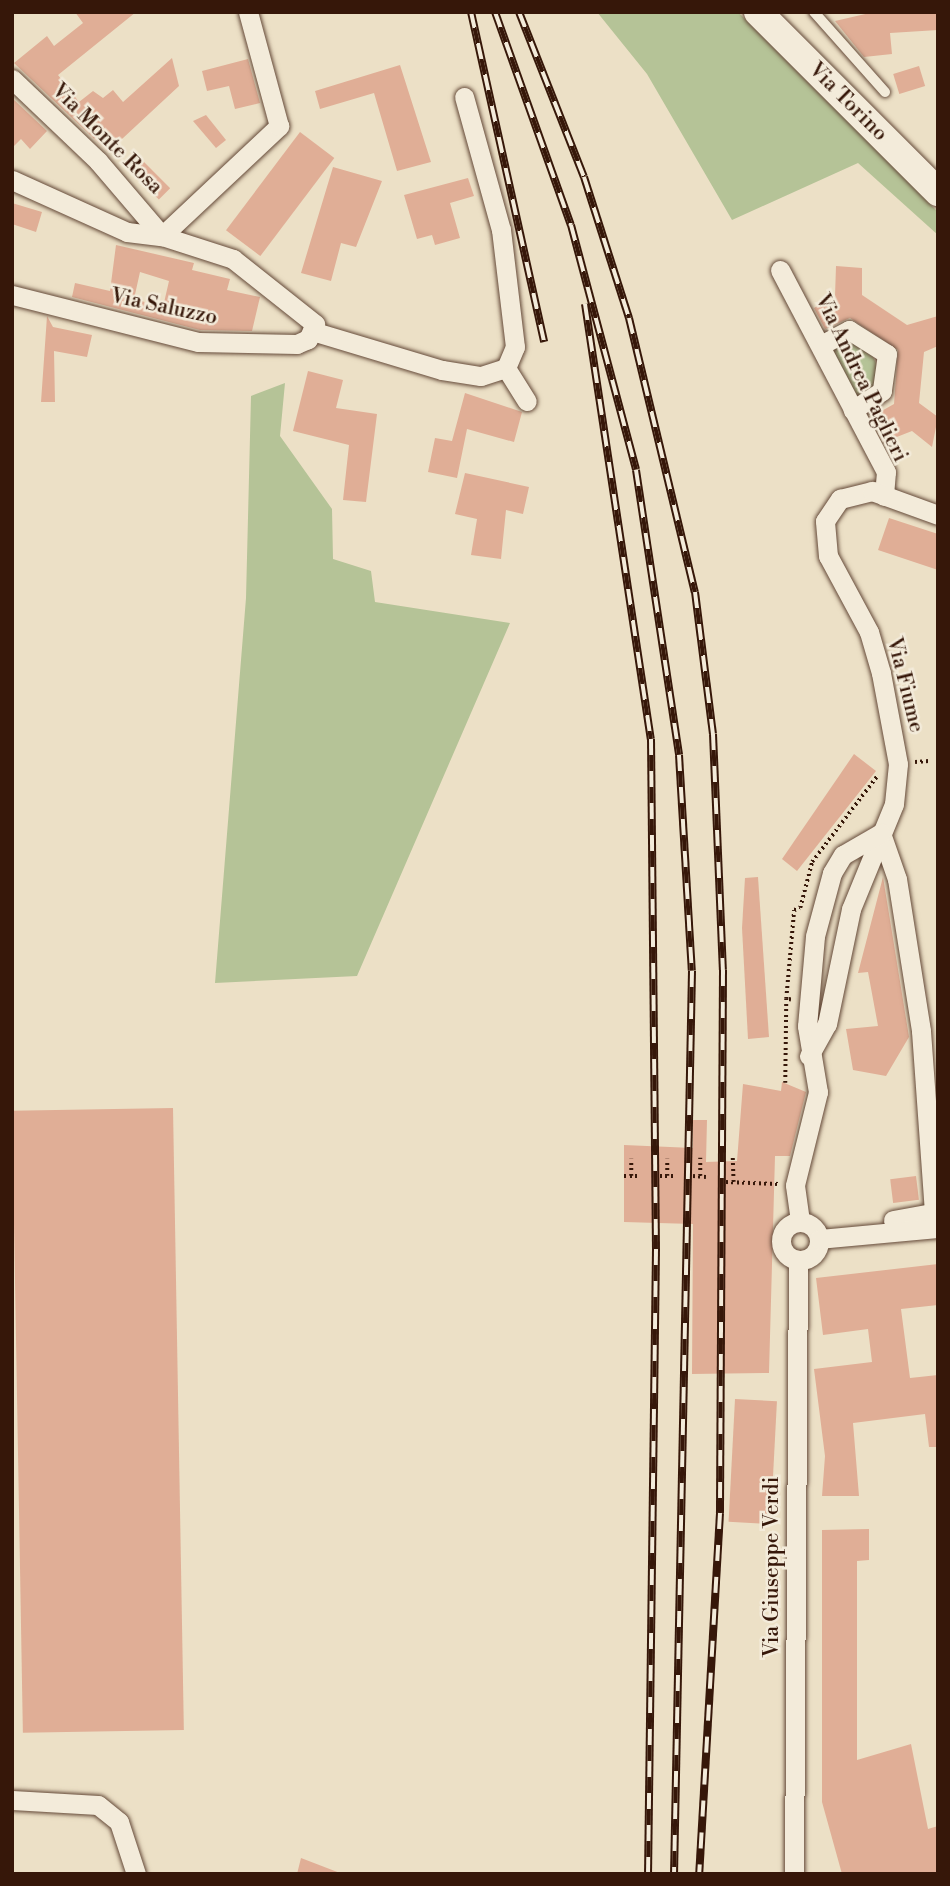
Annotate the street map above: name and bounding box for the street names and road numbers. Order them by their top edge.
street label: Via Torino [803,57,893,147]
street label: Via Monte Rosa [46,78,168,200]
street label: Via Saluzzo [108,283,220,331]
street label: Via Andrea Paglieri [809,290,913,466]
street label: Via Fiume [881,635,929,735]
street label: Via Giuseppe Verdi [759,1477,785,1657]

